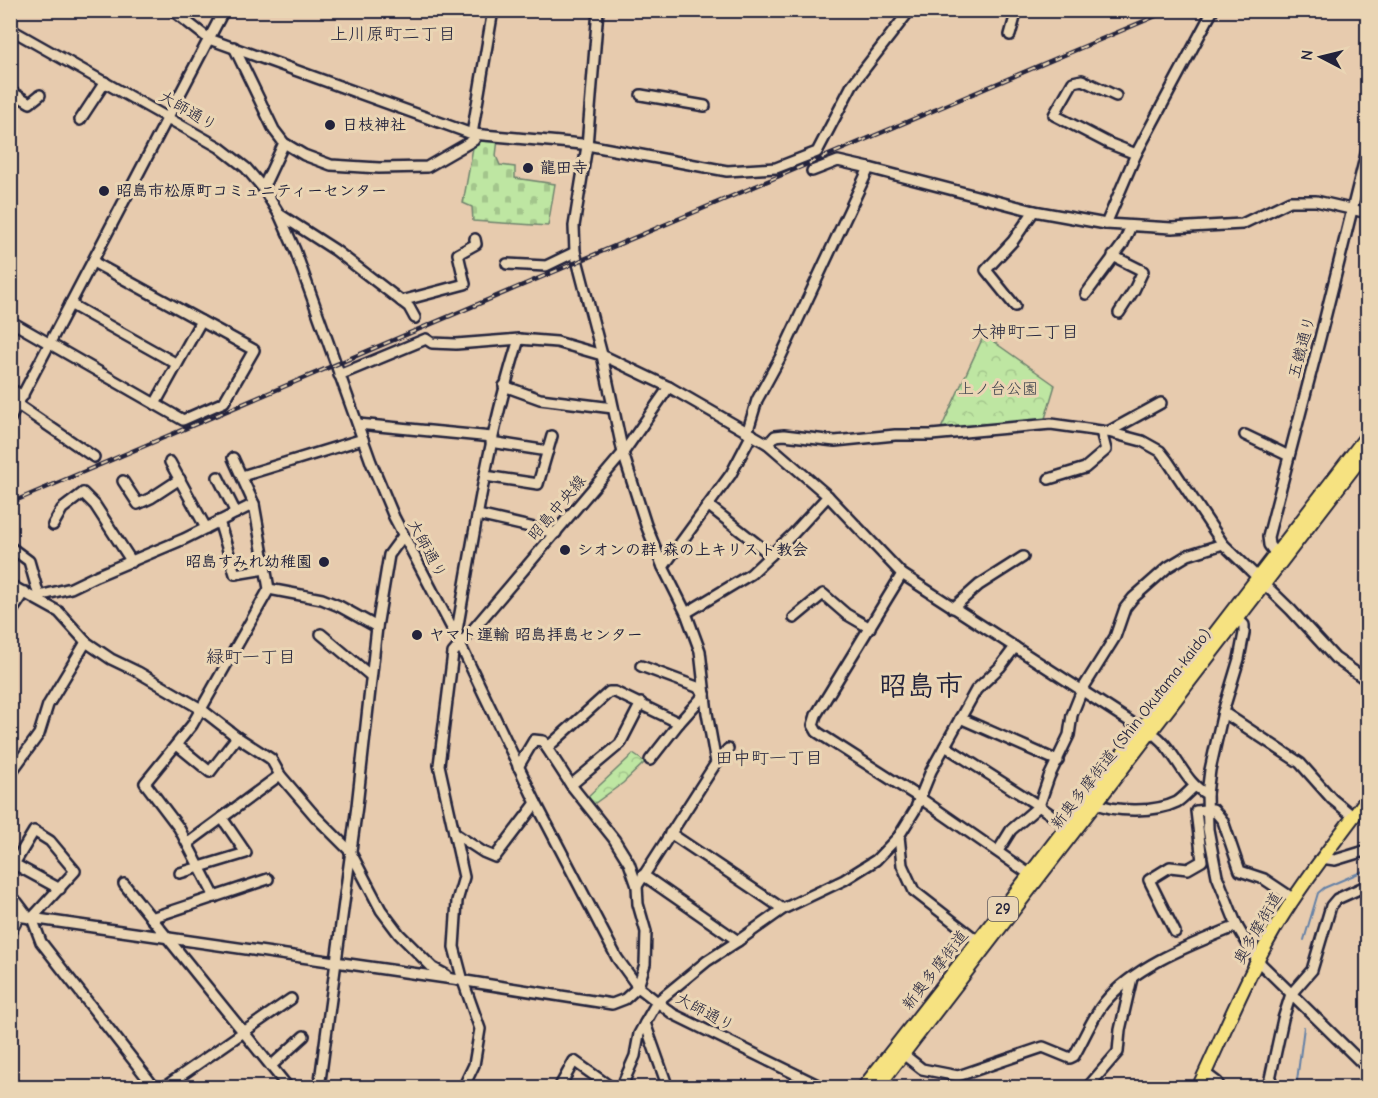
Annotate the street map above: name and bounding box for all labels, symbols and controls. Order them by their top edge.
district label: 上川原町二丁目 [330,24,456,45]
north arrow [1291,27,1351,87]
text: N [1298,49,1317,62]
street label: 大師通り [156,87,220,135]
place label: 日枝神社 [342,116,406,134]
marker: 日枝神社 [323,118,337,132]
place label: 龍田寺 [540,159,588,177]
marker: 龍田寺 [521,161,535,175]
place label: 昭島市松原町コミュニティーセンター [116,182,387,200]
marker: 昭島市松原町コミュニティーセンター [97,184,111,198]
street label: 五鐵通り [1285,314,1319,380]
district label: 大神町二丁目 [971,322,1079,343]
park label: 上ノ台公園 [958,380,1038,398]
street label: 昭島中央線 [524,472,590,544]
street label: 大師通り [404,517,450,581]
place label: シオンの群 森の上キリスト教会 [577,541,808,559]
marker: シオンの群 森の上キリスト教会 [558,543,572,557]
place label: 昭島すみれ幼稚園 [185,553,312,571]
marker: 昭島すみれ幼稚園 [317,555,331,569]
street label: 新奥多摩街道 (Shin Okutama kaido) [1047,625,1215,833]
place label: ヤマト運輸 昭島拝島センター [429,626,643,644]
marker: ヤマト運輸 昭島拝島センター [410,628,424,642]
district label: 緑町一丁目 [206,647,296,668]
district label: 昭島市 [879,670,963,702]
district label: 田中町一丁目 [715,748,823,769]
street label: 奥多摩街道 [1230,889,1286,967]
road number: 29 [988,897,1018,921]
street label: 新奥多摩街道 [898,927,972,1013]
street label: 大師通り [673,989,737,1035]

